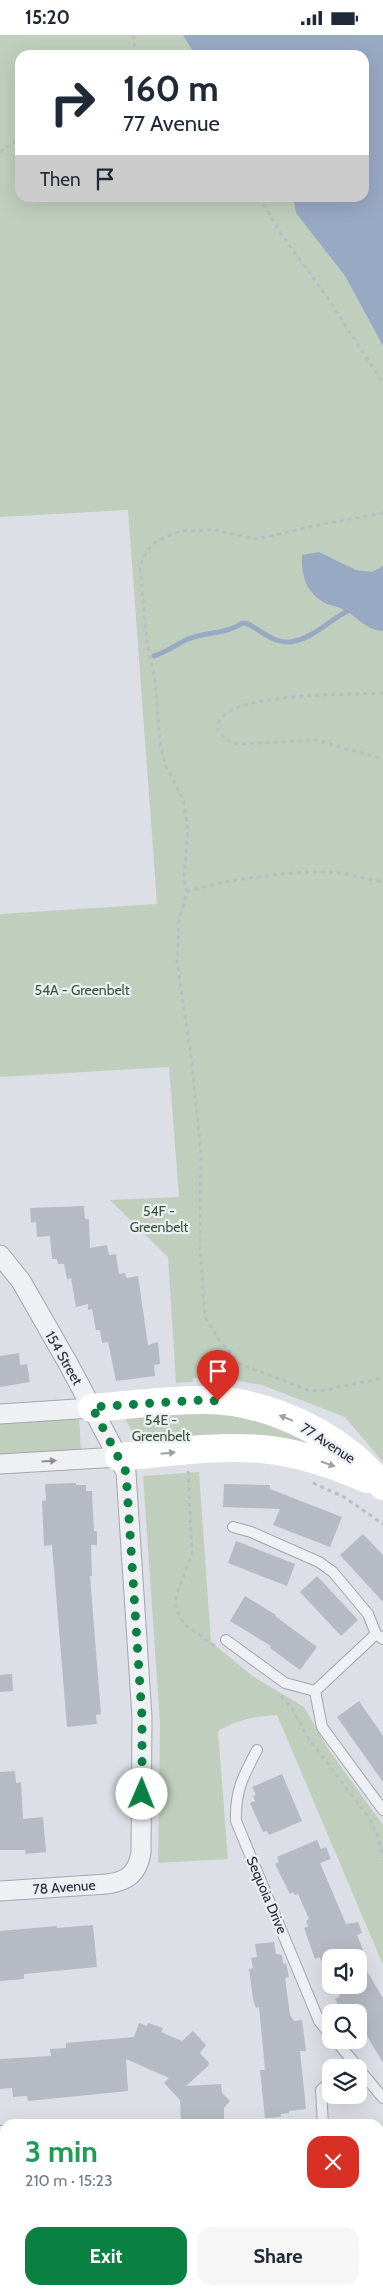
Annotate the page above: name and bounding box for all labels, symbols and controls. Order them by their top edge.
text: 15:20 [25,6,70,29]
text: 160 m [123,67,219,110]
icon: right [40,70,105,135]
text: 77 Avenue [123,110,220,137]
icon: arrive [91,165,119,193]
text: Then [40,168,81,191]
park label: 54A - Greenbelt [34,981,130,999]
park label: 54F - Greenbelt [130,1202,189,1236]
street label: 154 Street [41,1328,87,1388]
pin [197,1350,239,1401]
icon: arrive [204,1357,232,1385]
park label: 54E - Greenbelt [132,1411,191,1445]
one-way arrow [279,1413,293,1421]
street label: 77 Avenue [297,1419,359,1467]
one-way arrow [160,1449,176,1457]
one-way arrow [41,1456,57,1464]
one-way arrow [321,1461,336,1468]
position arrow [115,1767,167,1819]
street label: Sequoia Drive [243,1854,291,1936]
street label: 78 Avenue [32,1876,96,1898]
map controls [322,1949,367,2104]
button: sound [322,1949,367,1994]
button: search [322,2004,367,2049]
button: layers [322,2059,367,2104]
text: 3 min [25,2133,98,2170]
button: close [307,2136,359,2188]
text: 210 m · 15:23 [25,2171,113,2190]
button: Exit [25,2227,187,2285]
button: Share [197,2227,359,2285]

